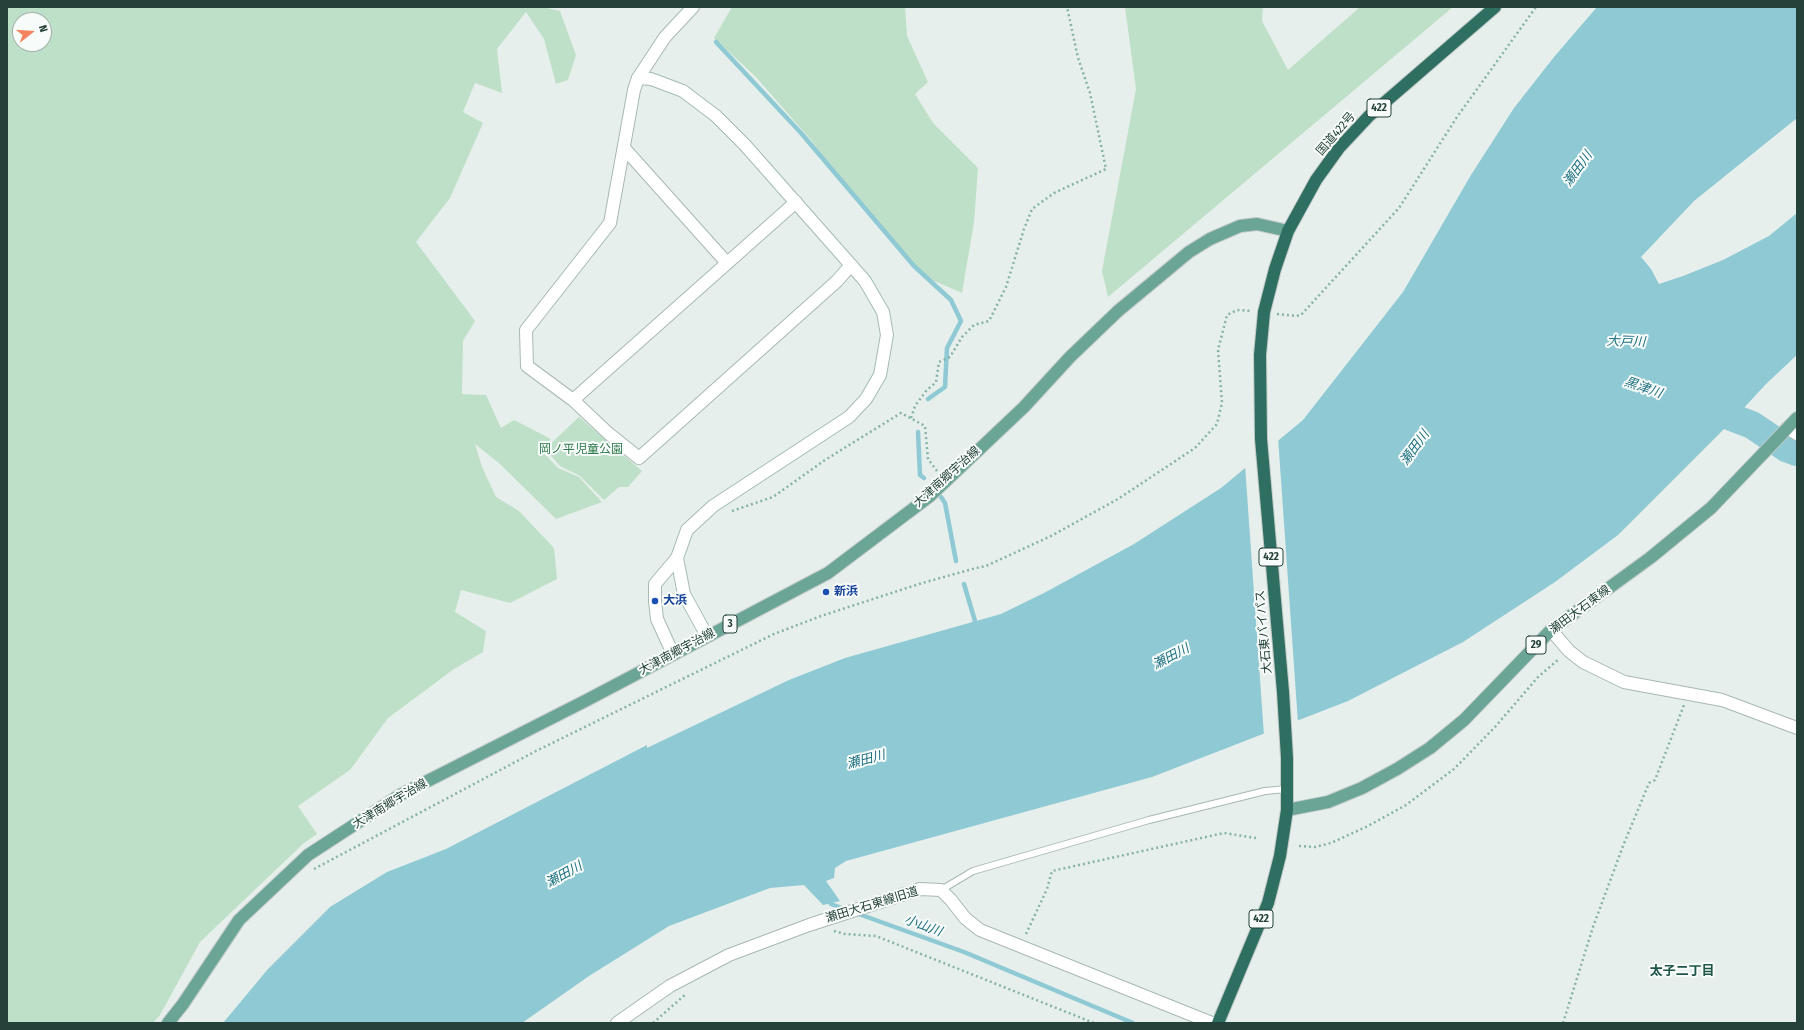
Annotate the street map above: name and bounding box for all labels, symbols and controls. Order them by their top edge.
north arrow [12,12,52,52]
text: N [36,24,50,34]
road number: 422 [1367,99,1391,117]
street label: 国道422号 [1313,110,1359,158]
water label: 瀬田川 [1560,149,1596,189]
water label: 大戸川 [1606,334,1646,350]
water label: 黒津川 [1622,374,1664,402]
water label: 瀬田川 [1397,428,1433,468]
park label: 岡ノ平児童公園 [539,443,623,457]
street label: 大津南郷宇治線 [911,444,983,510]
road number: 422 [1259,548,1283,566]
street label: 瀬田大石東線 [1547,583,1613,637]
place label: 新浜 [834,585,858,599]
marker: 新浜 [821,587,831,597]
street label: 大石東バイパス [1253,590,1275,674]
place label: 大浜 [663,594,687,608]
marker: 大浜 [650,596,660,606]
road number: 3 [723,615,737,633]
street label: 大津南郷宇治線 [637,626,717,678]
road number: 29 [1526,636,1546,654]
water label: 瀬田川 [1150,641,1192,673]
water label: 瀬田川 [845,747,887,773]
street label: 大津南郷宇治線 [350,776,430,832]
water label: 瀬田川 [543,859,585,891]
street label: 瀬田大石東線旧道 [824,884,920,926]
road number: 422 [1249,910,1273,928]
water label: 小山川 [902,912,944,940]
district label: 太子二丁目 [1650,963,1714,979]

